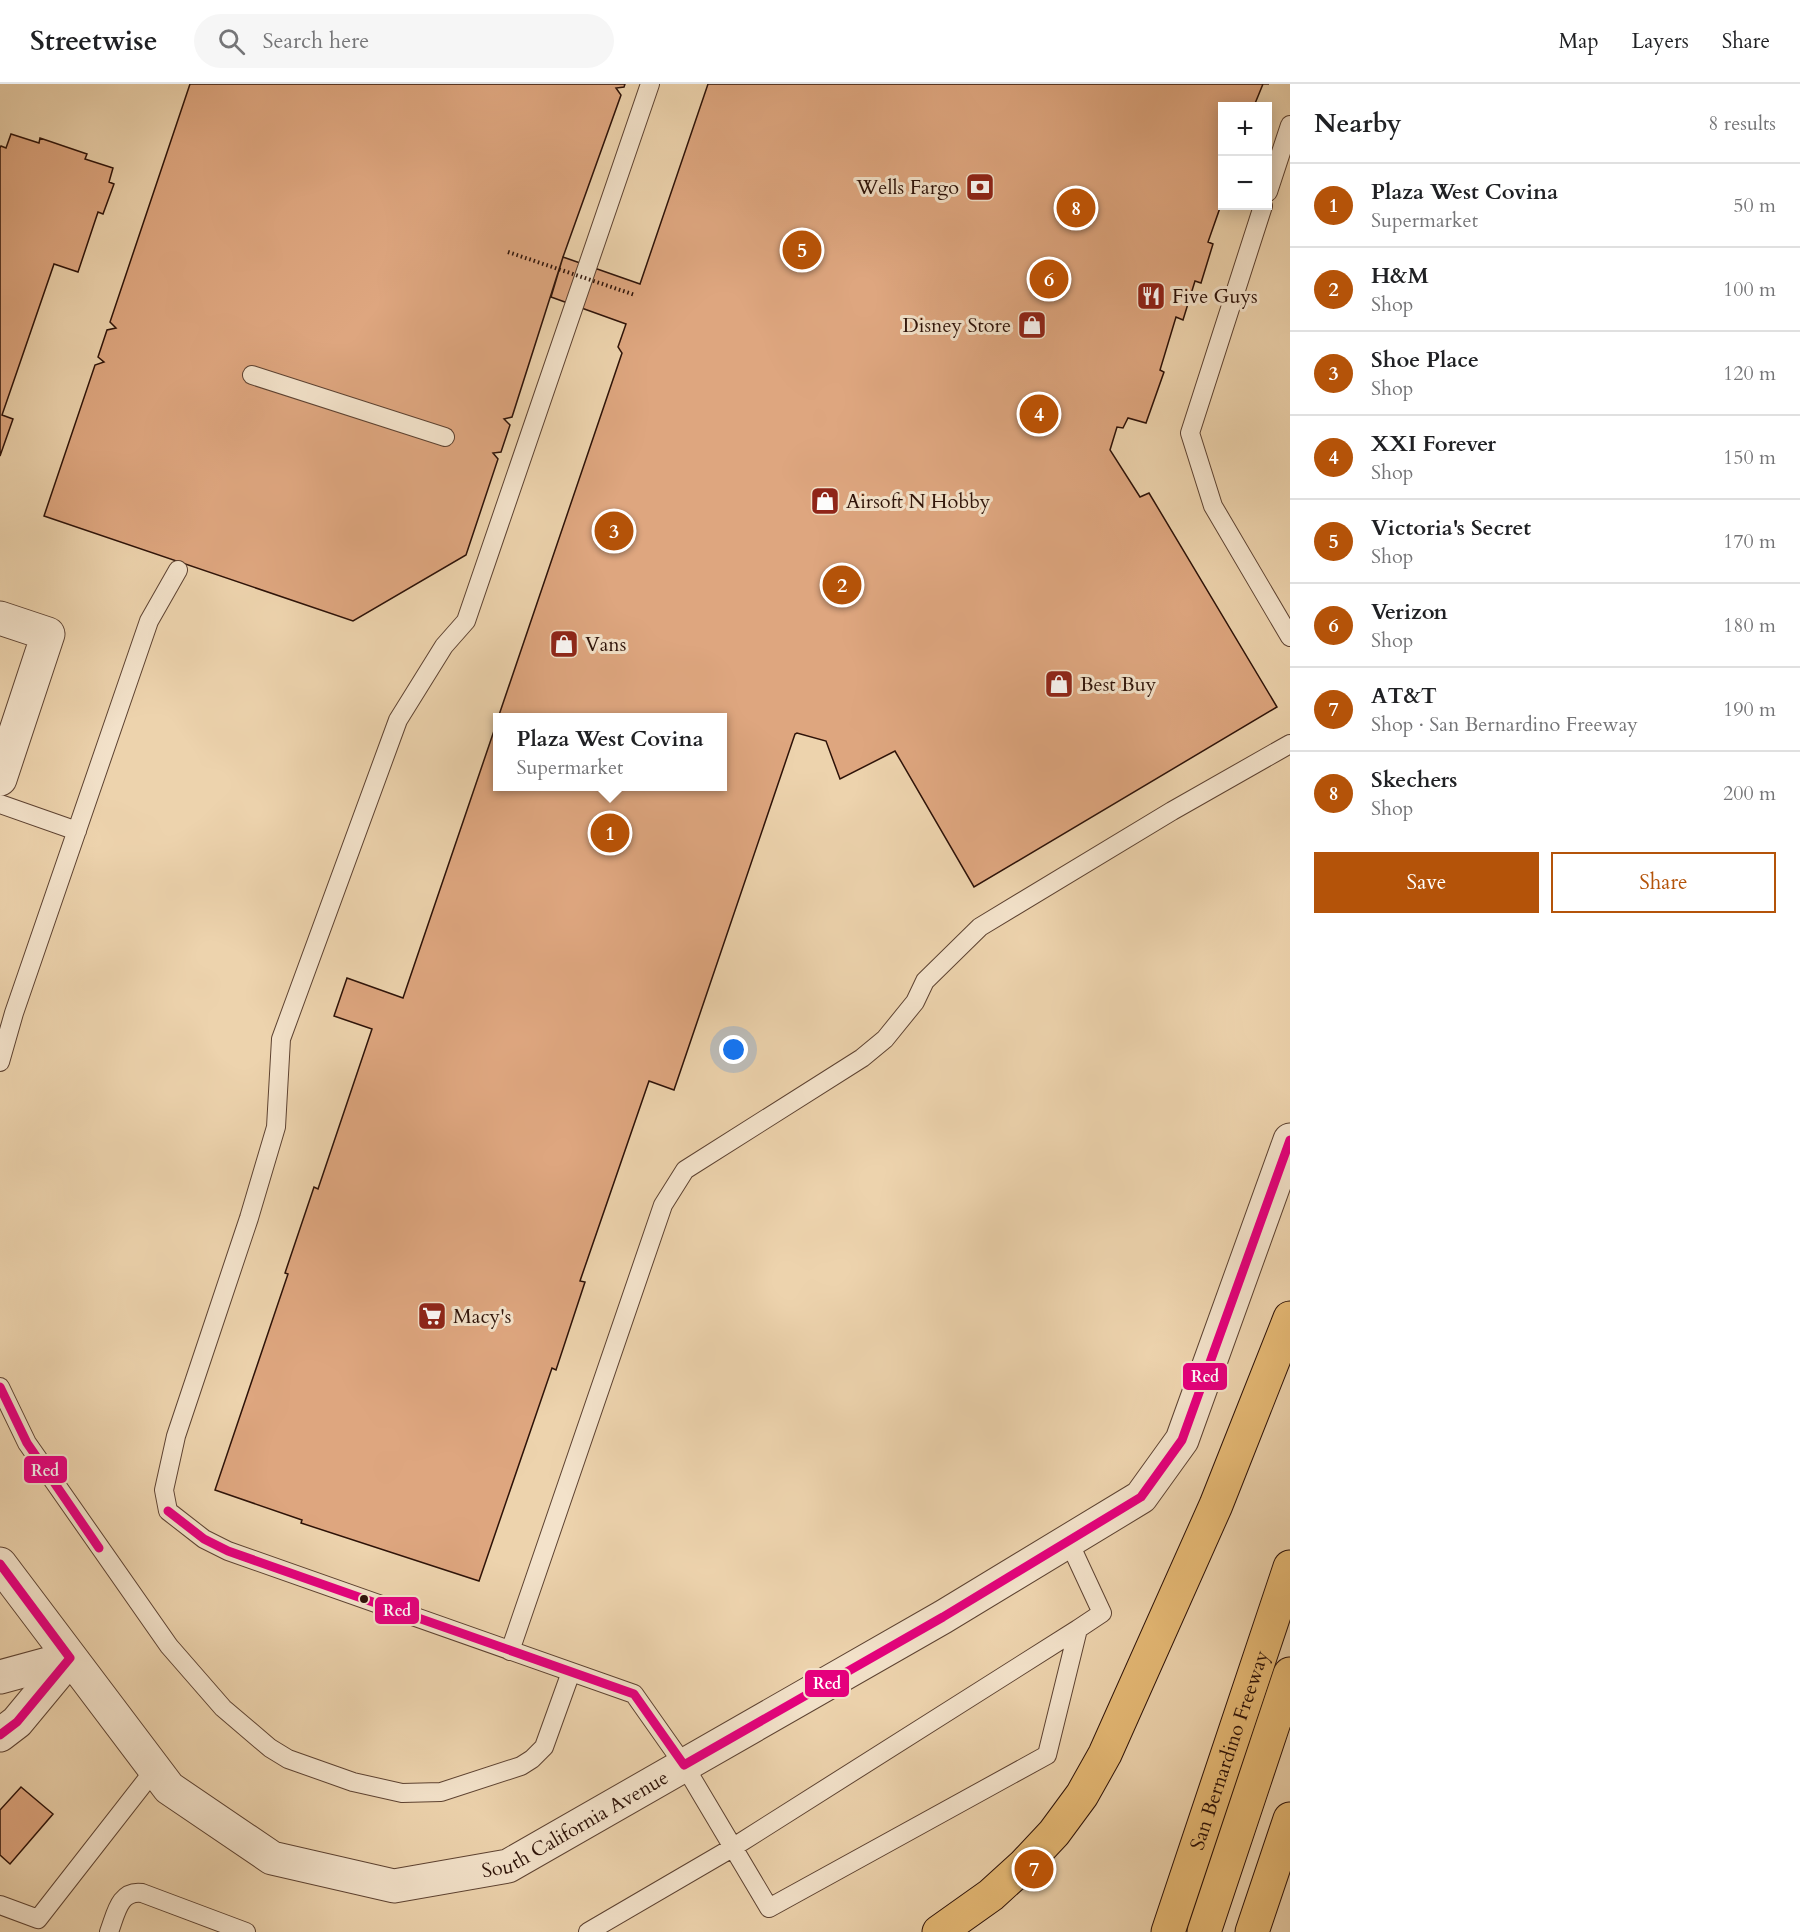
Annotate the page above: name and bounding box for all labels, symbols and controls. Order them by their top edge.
search box [194,14,614,68]
text: Streetwise [30,22,158,60]
icon: search [215,25,248,58]
text: Search here [263,26,369,56]
text: Map [1559,27,1599,56]
text: Layers [1632,27,1689,56]
text: Share [1722,27,1770,56]
map controls [1218,102,1272,210]
button: + [1218,102,1272,156]
text: Nearby [1314,106,1402,141]
text: 8 results [1708,110,1776,137]
button: − [1218,156,1272,210]
bank icon: Wells Fargo [964,171,996,203]
place label: Wells Fargo [855,174,959,201]
text: Plaza West Covina [1371,177,1558,207]
pin: 8 [1056,186,1096,230]
text: 1 [1328,192,1339,219]
text: 50 m [1733,192,1776,219]
text: Supermarket [1371,207,1478,234]
pin: 5 [782,228,822,272]
pin: 6 [1030,256,1068,302]
text: H&M [1371,261,1429,291]
text: 2 [1328,276,1339,303]
text: 100 m [1723,276,1776,303]
restaurant icon: Five Guys [1135,280,1167,312]
place label: Five Guys [1172,283,1258,310]
text: Shop [1371,291,1413,318]
shop icon: Disney Store [1016,309,1048,341]
place label: Disney Store [903,312,1011,339]
text: Shoe Place [1371,345,1479,375]
text: 3 [1328,360,1339,387]
text: 120 m [1723,360,1776,387]
text: Shop [1371,375,1413,402]
pin: 4 [1020,392,1058,436]
text: XXI Forever [1371,429,1496,459]
text: 4 [1328,444,1339,471]
text: 150 m [1723,444,1776,471]
text: Shop [1371,459,1413,486]
shop icon: Airsoft N Hobby [809,485,841,517]
place label: Airsoft N Hobby [846,488,991,515]
pin: 3 [594,508,634,554]
text: Victoria's Secret [1371,513,1531,543]
text: 5 [1328,528,1339,555]
text: 170 m [1723,528,1776,555]
text: Shop [1371,543,1413,570]
pin: 2 [822,562,862,608]
text: Verizon [1371,597,1448,627]
text: 6 [1328,612,1339,639]
text: 180 m [1723,612,1776,639]
text: Shop [1371,627,1413,654]
shop icon: Vans [548,628,580,660]
place label: Vans [585,631,626,658]
shop icon: Best Buy [1043,668,1075,700]
place label: Best Buy [1080,671,1157,698]
text: AT&T [1371,681,1437,711]
text: 7 [1328,696,1339,723]
text: 190 m [1723,696,1776,723]
text: Shop · San Bernardino Freeway [1371,711,1638,738]
popup [493,713,727,791]
text: Plaza West Covina [516,724,704,754]
text: Supermarket [516,754,623,781]
text: Skechers [1371,765,1458,795]
text: 8 [1328,780,1339,807]
text: 200 m [1723,780,1776,807]
text: Shop [1371,795,1413,822]
pin: 1 [590,810,630,855]
button: Save [1314,852,1539,913]
button: Share [1551,852,1776,913]
your location [719,1035,748,1064]
supermarket icon: Macy's [416,1300,448,1332]
place label: Macy's [453,1303,511,1330]
line badge: Red [1182,1362,1228,1391]
text: Red [1191,1366,1219,1388]
line badge: Red [23,1455,68,1484]
text: Red [31,1460,59,1482]
unlabelled marker [358,1593,370,1605]
line badge: Red [374,1596,420,1625]
text: Red [383,1600,411,1622]
street label: San Bernardino Freeway [1183,1646,1275,1853]
line badge: Red [804,1669,850,1698]
text: Red [813,1673,841,1695]
street label: South California Avenue [479,1764,673,1884]
pin: 7 [1014,1846,1054,1892]

